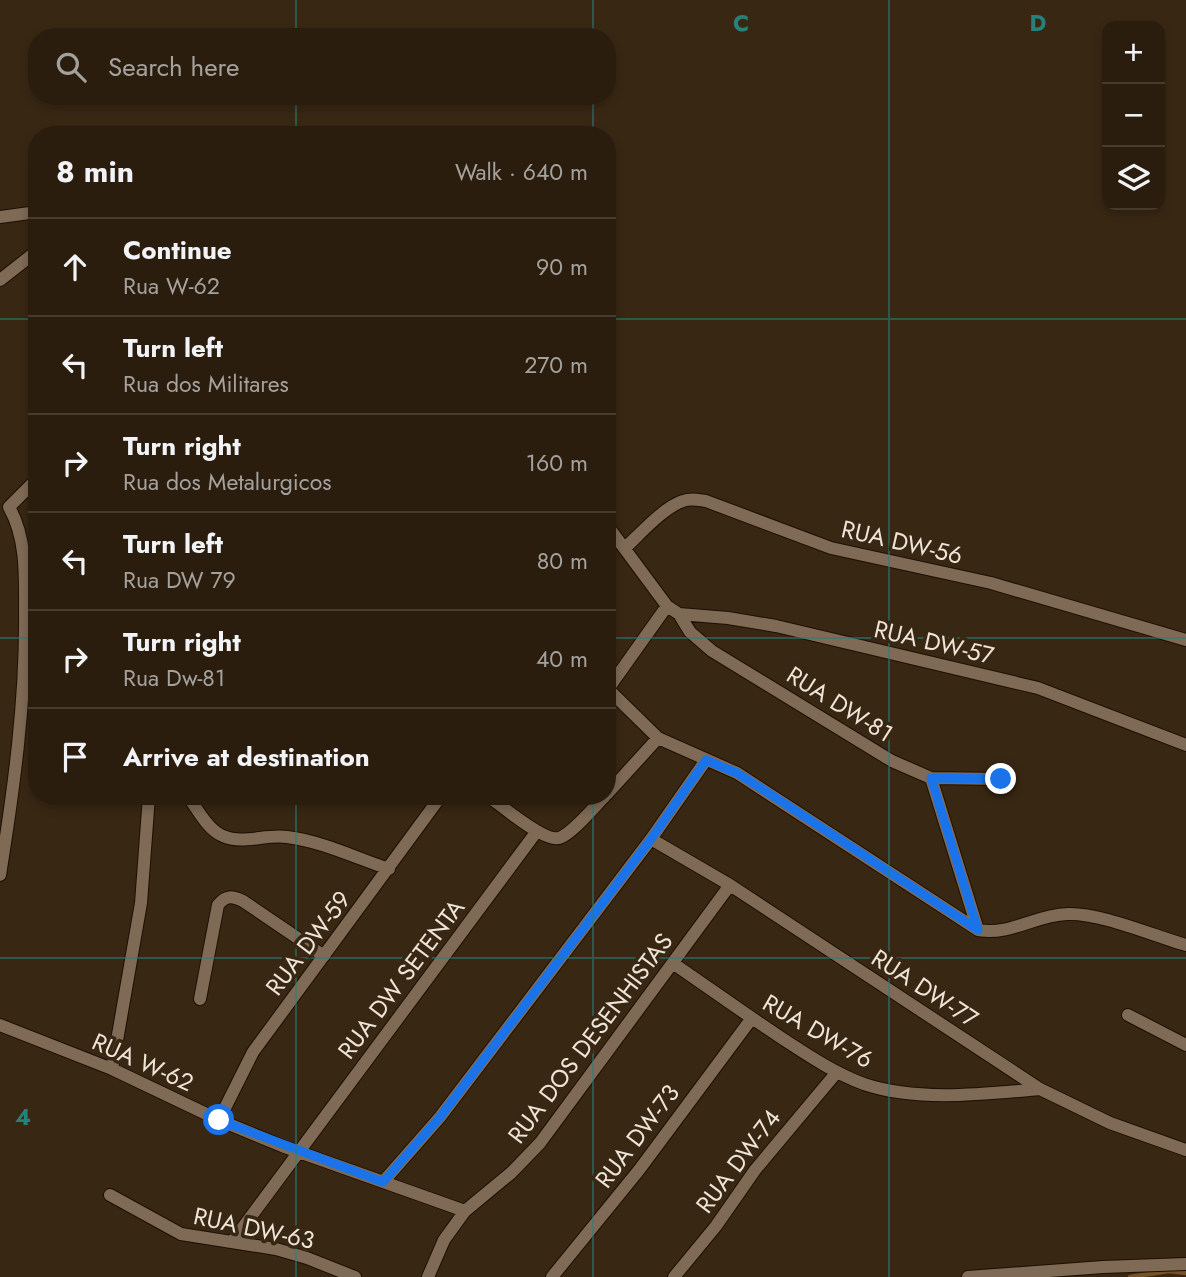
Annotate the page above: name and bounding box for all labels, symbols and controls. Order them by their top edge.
text: C [733,6,749,40]
text: D [1030,6,1047,40]
map controls [1102,21,1165,210]
button: + [1102,21,1165,84]
search box [28,28,616,105]
icon: search [52,48,90,86]
text: Search here [108,48,240,86]
button: − [1102,84,1165,147]
button: layers [1102,147,1165,210]
text: 8 min [56,150,134,193]
text: Walk · 640 m [455,155,588,189]
text: Continue [123,231,232,269]
icon: ahead [56,248,94,286]
text: 90 m [536,250,588,284]
text: Rua W-62 [123,269,220,303]
text: Turn left [123,329,223,367]
icon: left [56,346,94,384]
text: 270 m [524,348,588,382]
text: Rua dos Militares [123,367,289,401]
text: Turn right [123,427,241,465]
icon: right [56,444,94,482]
text: 160 m [526,446,588,480]
text: Rua dos Metalurgicos [123,465,332,499]
street label: RUA DW-56 [838,511,966,573]
text: Turn left [123,525,223,563]
icon: left [56,542,94,580]
text: 80 m [537,544,588,578]
text: Rua DW 79 [123,563,236,597]
street label: RUA DW-57 [871,611,998,673]
text: Turn right [123,623,241,661]
icon: right [56,640,94,678]
text: 40 m [536,642,588,676]
street label: RUA DW-81 [780,657,900,751]
text: Rua Dw-81 [123,661,225,695]
icon: arrive [56,738,94,776]
text: Arrive at destination [123,738,370,776]
route end [985,763,1016,794]
street label: RUA DW-59 [257,883,359,1003]
street label: RUA DW SETENTA [329,892,473,1066]
street label: RUA DOS DESENHISTAS [499,925,681,1151]
street label: RUA DW-77 [865,940,986,1036]
street label: RUA DW-76 [756,985,880,1077]
street label: RUA W-62 [87,1024,199,1100]
street label: RUA DW-73 [586,1077,688,1195]
text: 4 [15,1100,31,1134]
street label: RUA DW-74 [687,1102,789,1220]
route start [203,1104,234,1135]
street label: RUA DW-63 [190,1198,318,1258]

